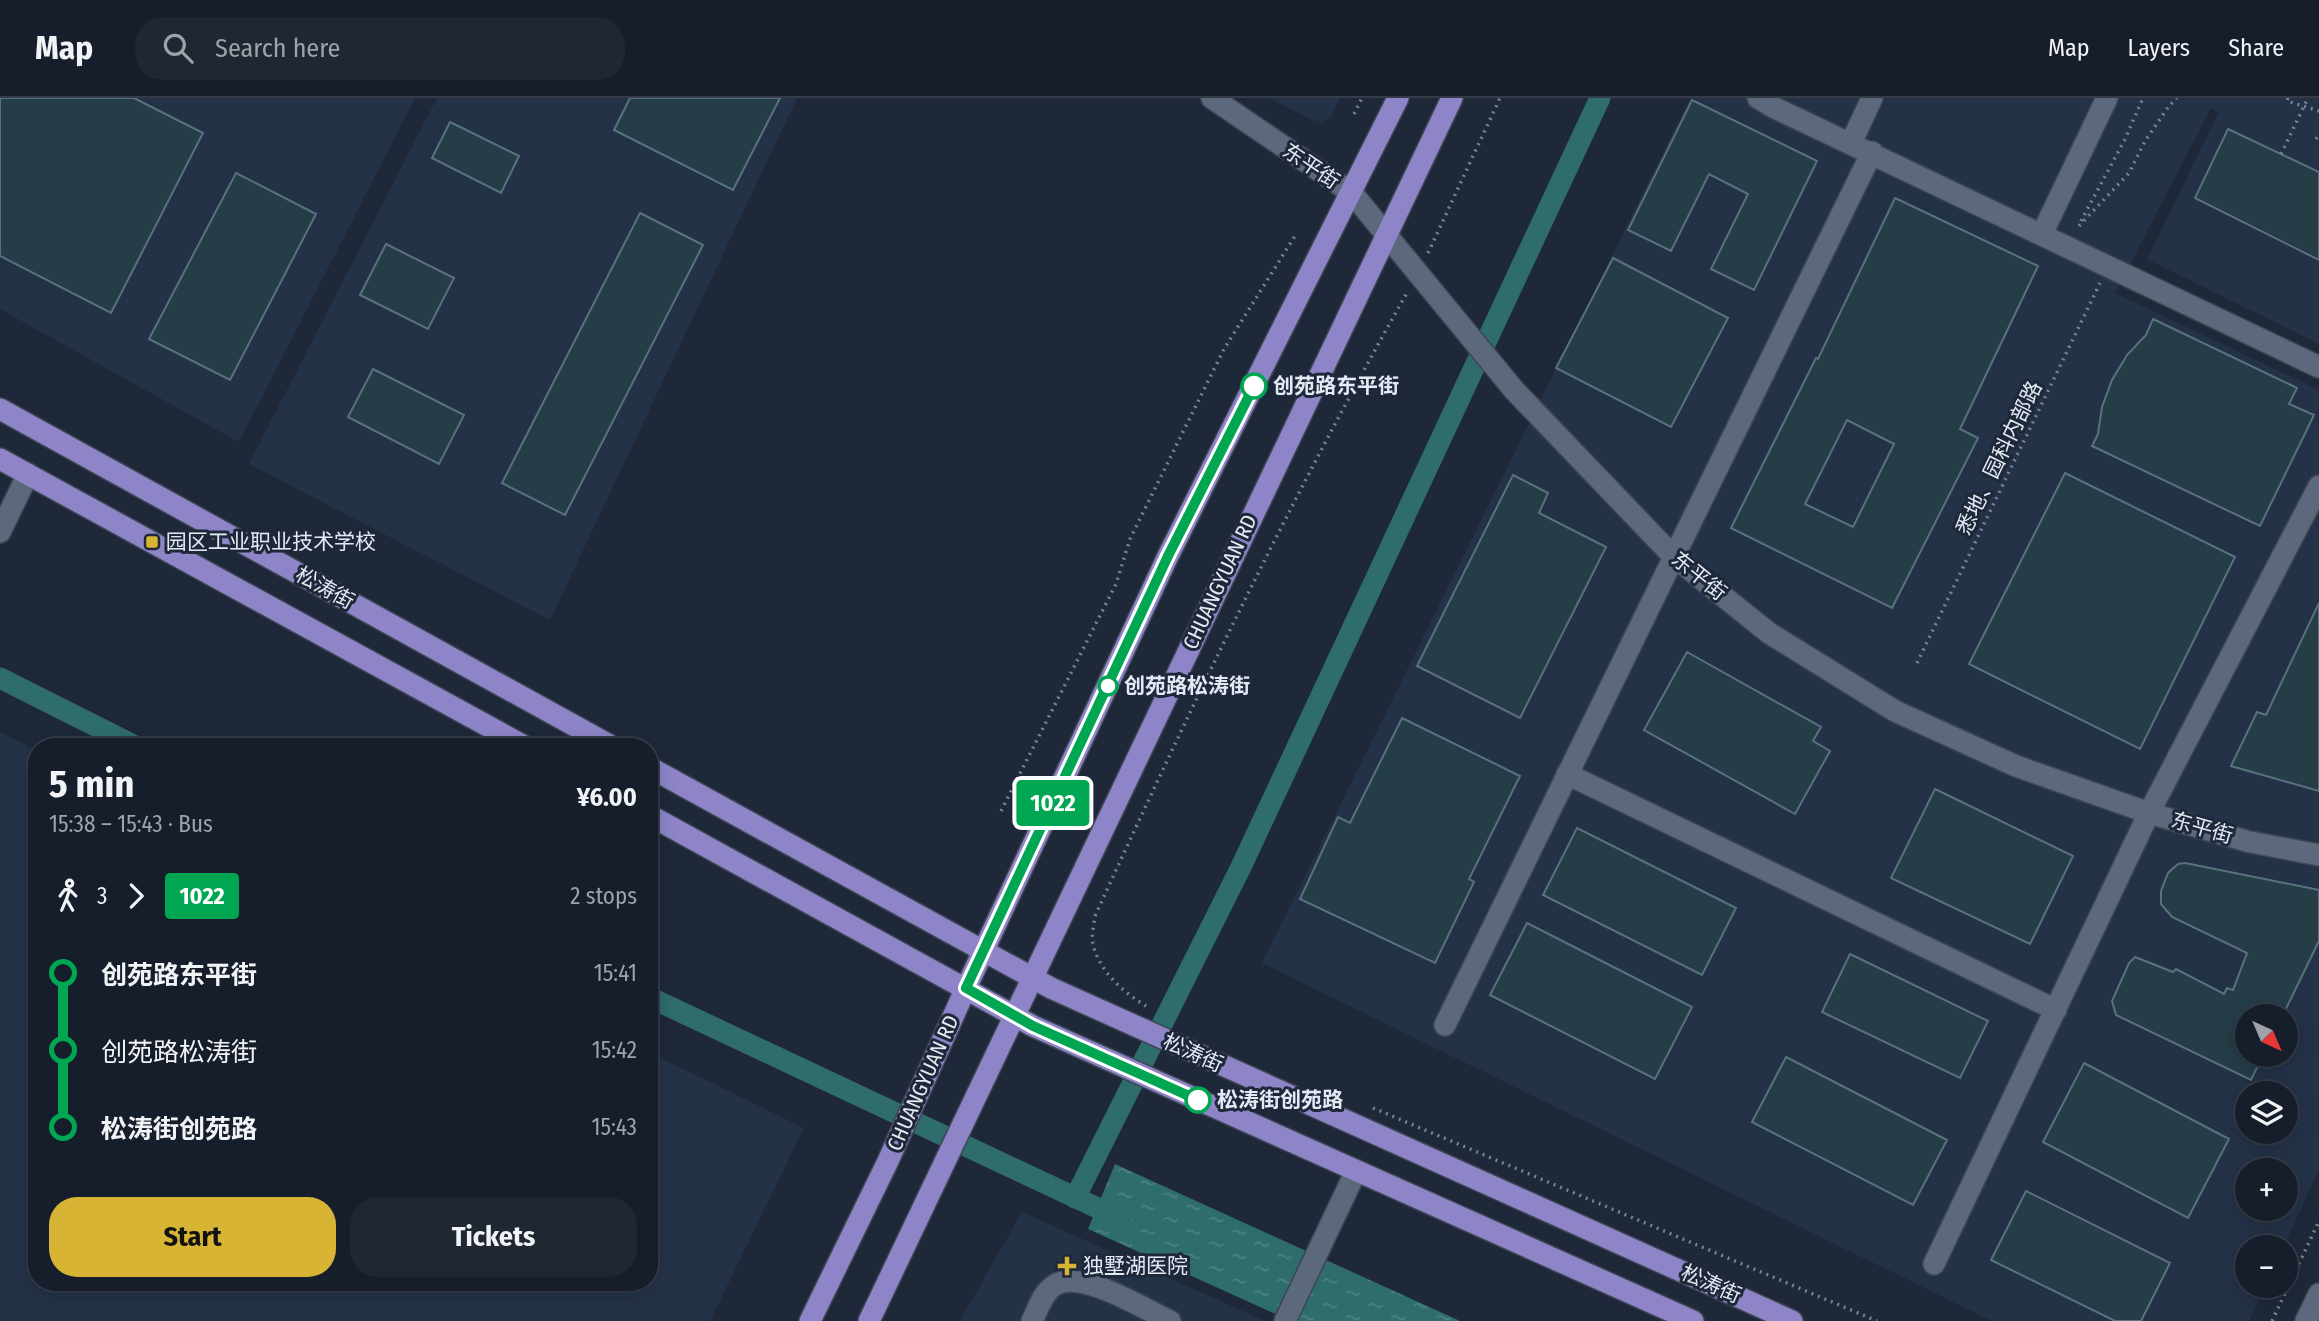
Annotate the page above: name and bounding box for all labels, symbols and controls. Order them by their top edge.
search box [135,17,625,80]
text: Map [35,28,93,68]
icon: search [159,29,197,67]
text: Search here [215,33,340,64]
text: Map [2048,34,2090,62]
text: Layers [2128,34,2190,62]
text: Share [2228,34,2284,62]
street label: 东平街 [1278,138,1344,194]
marker: 创苑路东平街 [1241,373,1267,399]
place label: 创苑路东平街 [1273,373,1399,399]
street label: 悉地、园科内部路 [1950,377,2048,539]
street label: CHUANGYUAN RD [1177,510,1263,654]
place label: 园区工业职业技术学校 [166,529,376,555]
marker: 园区工业职业技术学校 [144,534,160,550]
street label: 东平街 [1666,546,1732,606]
street label: 松涛街 [291,561,359,615]
place label: 创苑路松涛街 [1124,673,1250,699]
marker: 创苑路松涛街 [1098,676,1118,696]
text: 5 min [49,761,134,807]
line badge: 1022 [1004,780,1102,826]
text: ¥6.00 [577,782,637,813]
text: 1022 [1030,789,1076,817]
street label: 东平街 [2168,807,2236,849]
text: 15:38 – 15:43 · Bus [49,810,213,838]
icon: walk [49,877,87,915]
icon: forward [117,877,155,915]
text: 3 [97,882,107,910]
text: 1022 [179,882,225,910]
text: 2 stops [570,882,637,910]
text: 15:41 [594,959,637,987]
text: 创苑路东平街 [101,960,257,991]
north arrow [2235,1004,2298,1068]
map controls [2235,1004,2298,1298]
street label: CHUANGYUAN RD [881,1011,965,1155]
street label: 松涛街 [1159,1028,1227,1078]
text: 15:42 [592,1036,637,1064]
text: 创苑路松涛街 [101,1037,257,1068]
button: layers [2235,1081,2298,1144]
marker: 松涛街创苑路 [1185,1087,1211,1113]
place label: 松涛街创苑路 [1217,1087,1343,1113]
text: 15:43 [592,1113,637,1141]
text: 松涛街创苑路 [101,1114,257,1145]
button: + [2235,1158,2298,1221]
button: Start [49,1197,336,1277]
button: Tickets [350,1197,637,1277]
button: − [2235,1235,2298,1298]
place label: 独墅湖医院 [1083,1253,1188,1279]
marker: 独墅湖医院 [1057,1256,1077,1276]
street label: 松涛街 [1677,1259,1745,1309]

